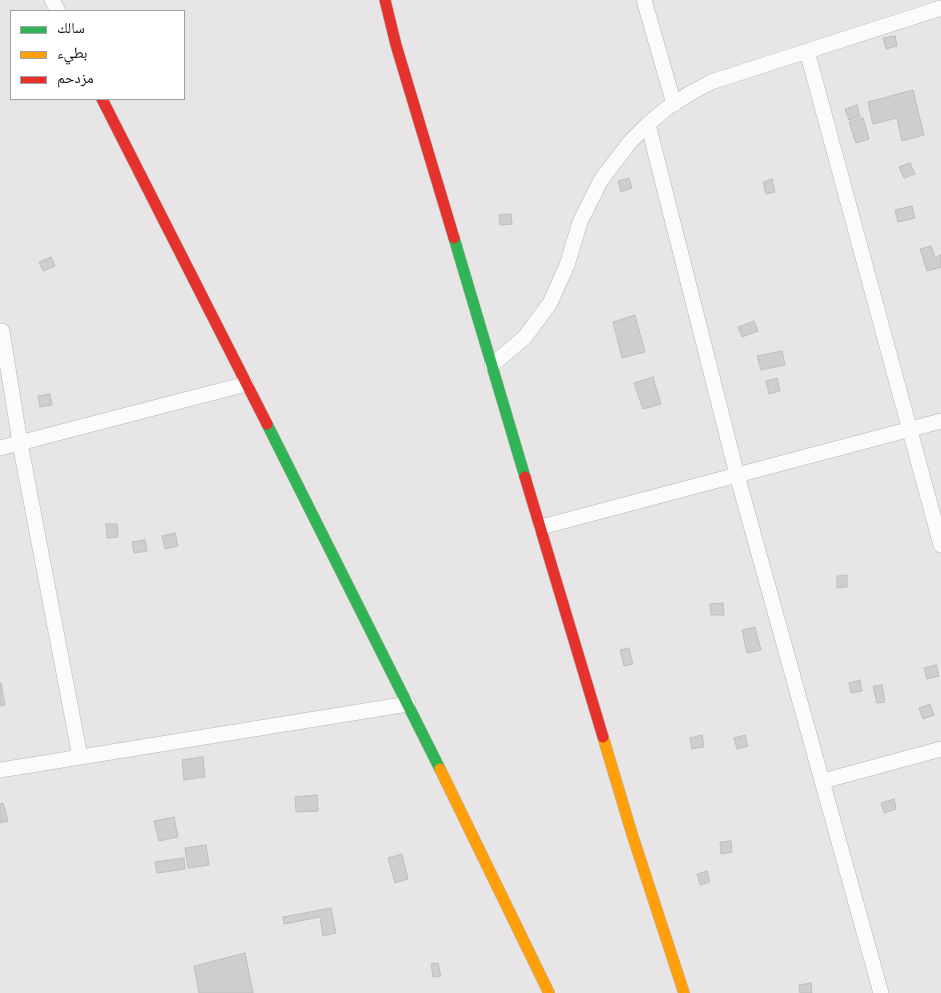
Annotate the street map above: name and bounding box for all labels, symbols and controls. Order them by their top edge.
legend [10,10,185,100]
text: سالك [57,18,85,36]
text: بطيء [57,43,87,61]
text: مزدحم [57,68,94,86]

